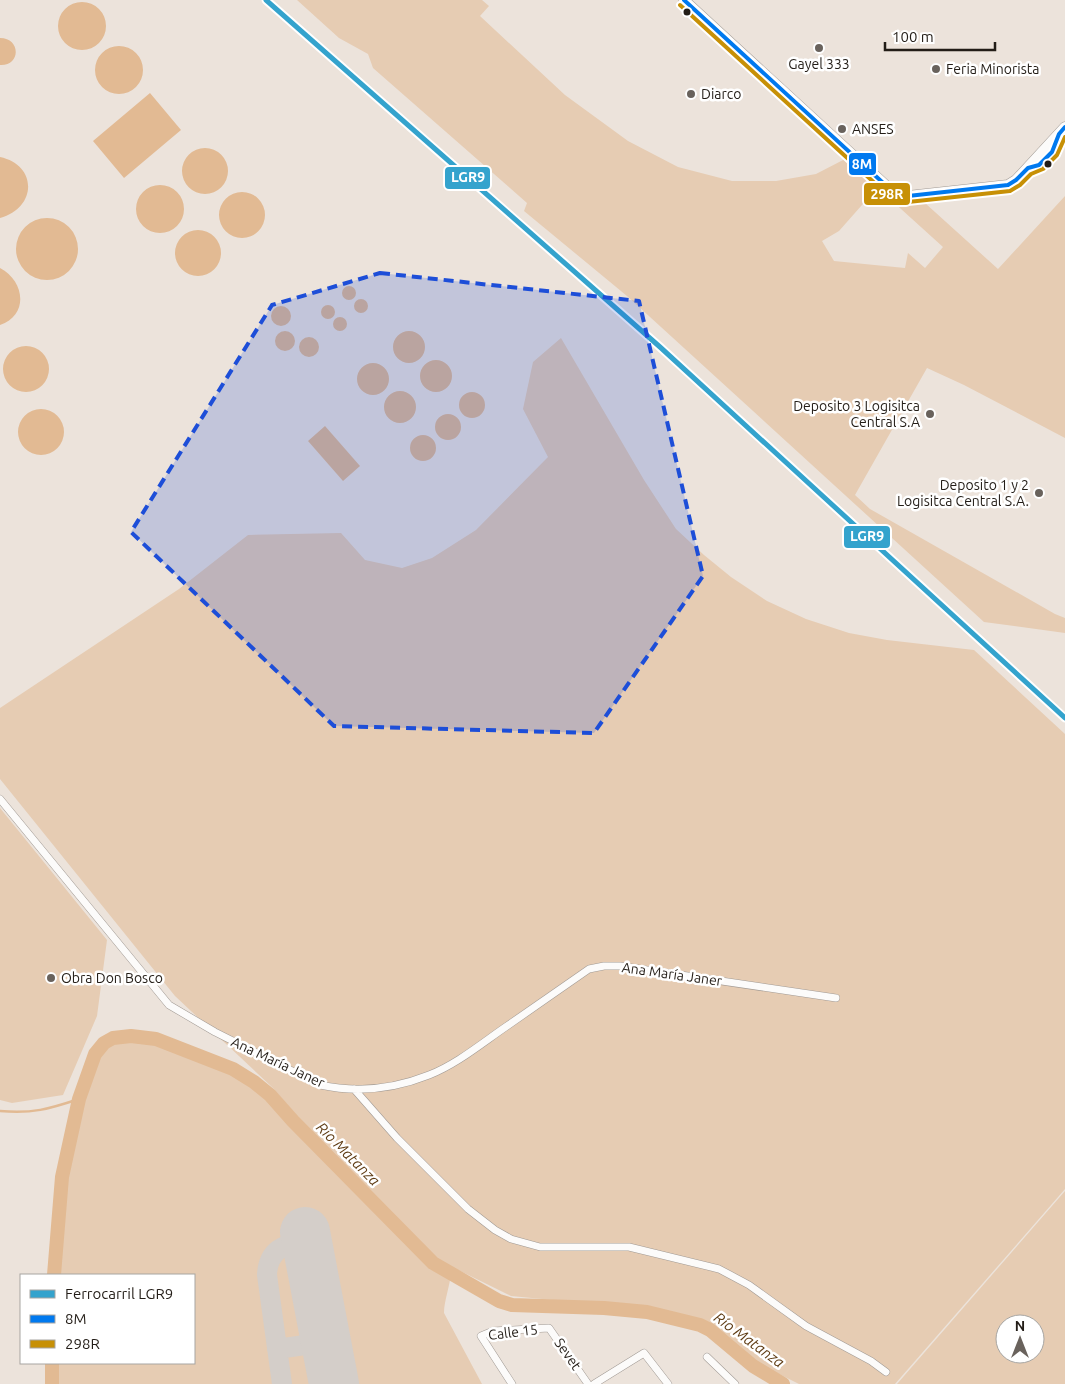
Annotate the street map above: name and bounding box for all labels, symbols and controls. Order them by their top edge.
unlabelled marker [682,7,692,17]
scale bar [885,20,995,52]
text: 100 m [892,28,934,45]
marker: Gayel 333 [813,42,825,54]
place label: Gayel 333 [788,56,850,72]
place label: Feria Minorista [946,61,1039,77]
marker: Feria Minorista [930,63,942,75]
place label: Diarco [701,86,741,102]
marker: Diarco [685,88,697,100]
place label: ANSES [852,121,894,137]
marker: ANSES [836,123,848,135]
line badge: 8M [848,152,877,176]
text: 8M [852,156,872,172]
unlabelled marker [1043,159,1053,169]
line badge: LGR9 [444,166,491,190]
text: LGR9 [451,169,485,185]
line badge: 298R [863,182,911,206]
text: 298R [871,186,903,202]
place label: Deposito 3 Logisitca Central S.A [793,398,920,430]
marker: Deposito 3 Logisitca Central S.A [924,408,936,420]
place label: Deposito 1 y 2 Logisitca Central S.A. [897,477,1029,509]
marker: Deposito 1 y 2 Logisitca Central S.A. [1033,487,1045,499]
line badge: LGR9 [843,525,891,549]
text: LGR9 [850,528,884,544]
street label: Ana María Janer [621,959,724,989]
place label: Obra Don Bosco [61,970,163,986]
marker: Obra Don Bosco [45,972,57,984]
street label: Ana María Janer [229,1033,328,1091]
water label: Río Matanza [313,1118,384,1189]
legend [20,1274,195,1364]
text: Ferrocarril LGR9 [65,1285,173,1302]
water label: Río Matanza [711,1308,788,1371]
text: 8M [65,1310,87,1327]
north arrow [995,1314,1045,1364]
text: N [1015,1318,1025,1334]
street label: Calle 15 [487,1321,539,1343]
text: 298R [65,1335,100,1352]
street label: Sevet [551,1335,585,1373]

